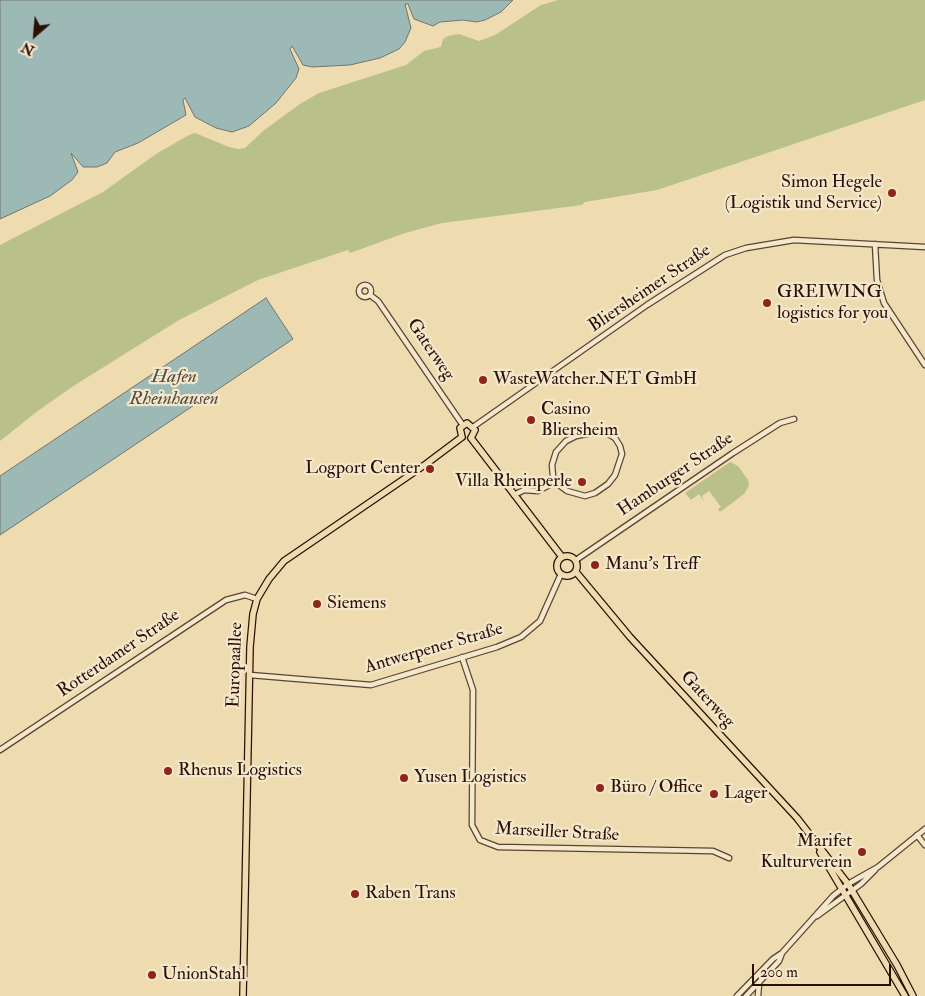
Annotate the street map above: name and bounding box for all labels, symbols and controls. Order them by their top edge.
north arrow [10,10,60,60]
text: N [19,38,37,59]
place label: Simon Hegele (Logistik und Service) [725,172,882,214]
marker: Simon Hegele (Logistik und Service) [886,187,898,199]
street label: Bliersheimer Straße [585,240,715,338]
place label: GREIWING logistics for you [777,282,888,324]
marker: GREIWING logistics for you [761,297,773,309]
street label: Gaterweg [401,315,459,385]
water label: Hafen Rheinhausen [129,367,219,411]
place label: WasteWatcher.NET GmbH [493,369,697,391]
marker: WasteWatcher.NET GmbH [477,374,489,386]
place label: Casino Bliersheim [541,399,618,442]
marker: Casino Bliersheim [525,414,537,426]
street label: Hamburger Straße [614,428,738,522]
place label: Logport Center [305,458,420,480]
marker: Logport Center [424,463,436,475]
place label: Villa Rheinperle [455,471,572,493]
marker: Villa Rheinperle [576,476,588,488]
place label: Manu's Treff [605,554,698,576]
marker: Manu's Treff [589,559,601,571]
place label: Siemens [327,593,386,615]
marker: Siemens [311,598,323,610]
street label: Rotterdamer Straße [54,605,184,703]
street label: Antwerpener Straße [362,619,506,679]
street label: Europaallee [224,622,248,708]
street label: Gaterweg [675,667,739,733]
place label: Rhenus Logistics [178,760,302,782]
marker: Rhenus Logistics [162,765,174,777]
place label: Yusen Logistics [414,767,527,789]
marker: Yusen Logistics [398,772,410,784]
place label: Büro / Office [610,777,703,799]
marker: Büro / Office [594,782,606,794]
place label: Lager [724,783,768,805]
marker: Lager [708,788,720,800]
street label: Marseiller Straße [494,819,620,847]
place label: Marifet Kulturverein [761,831,852,874]
marker: Marifet Kulturverein [856,846,868,858]
place label: Raben Trans [365,883,456,905]
marker: Raben Trans [349,888,361,900]
scale bar [755,954,894,986]
text: 200 m [760,963,798,982]
place label: UnionStahl [162,964,246,986]
marker: UnionStahl [146,969,158,981]

